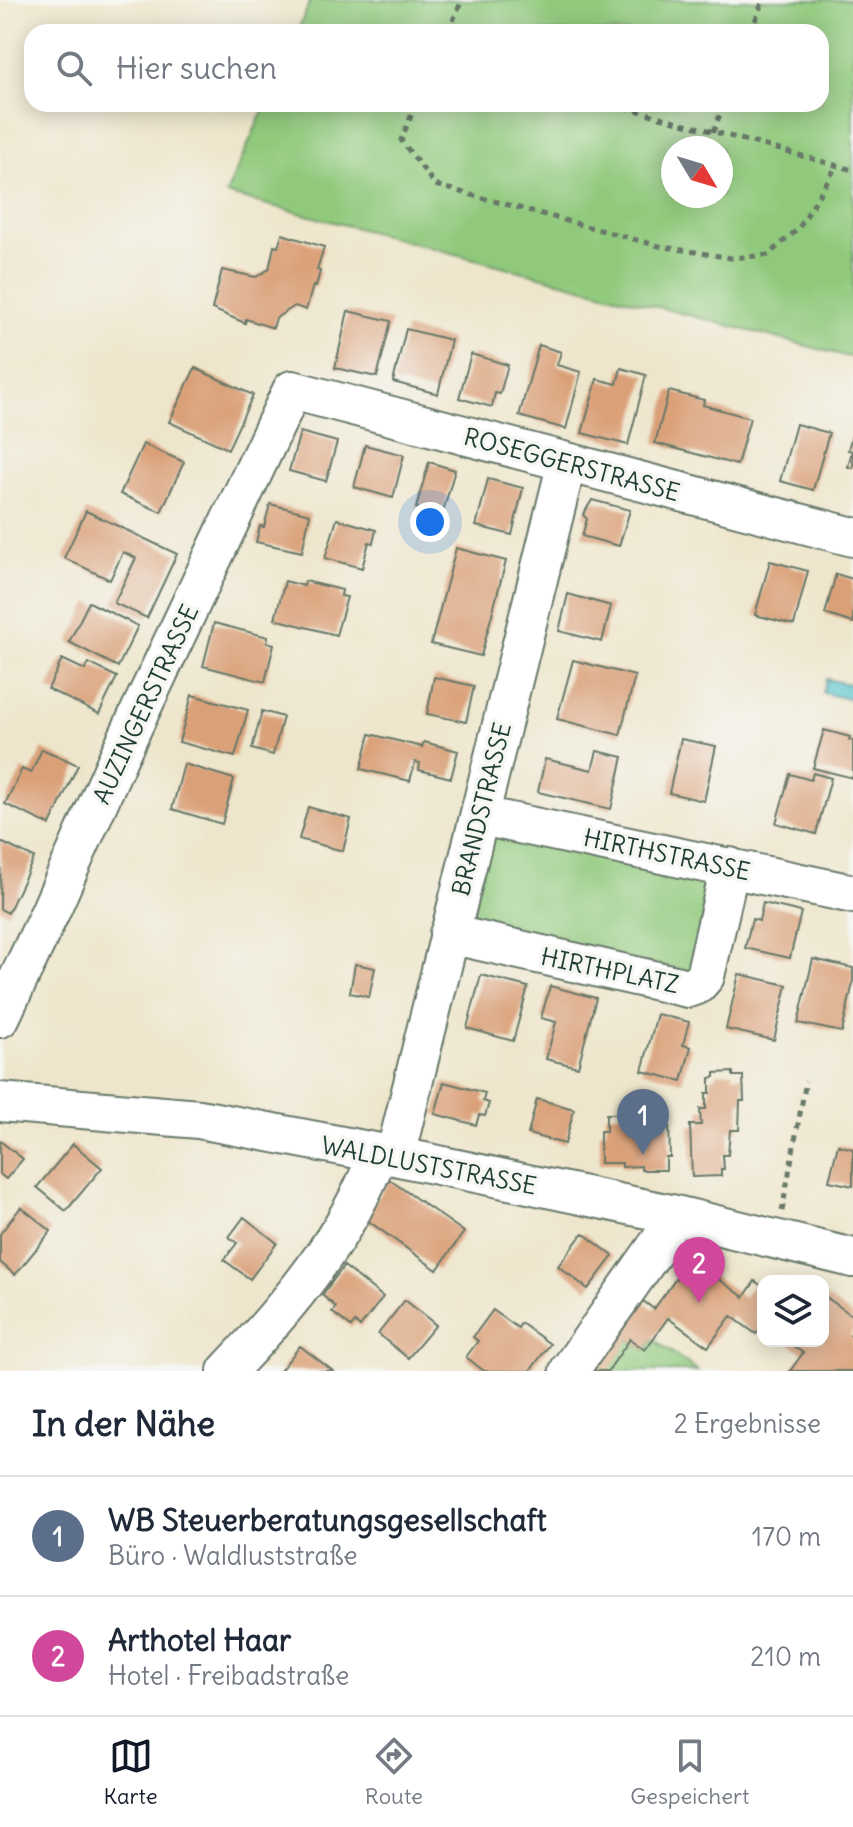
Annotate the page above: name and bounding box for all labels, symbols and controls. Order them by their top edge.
search box [24,24,829,112]
icon: search [52,46,96,90]
text: Hier suchen [116,49,277,87]
north arrow [661,136,733,208]
street label: ROSEGGERSTRASSE [461,421,683,507]
your location [410,502,450,542]
street label: AUZINGERSTRASSE [86,600,204,808]
street label: BRANDSTRASSE [445,719,517,899]
street label: HIRTHSTRASSE [581,822,753,886]
street label: HIRTHPLATZ [538,941,682,999]
pin: 1 [617,1089,669,1155]
street label: WALDLUSTSTRASSE [319,1129,539,1201]
pin: 2 [673,1237,725,1303]
map controls [757,1275,829,1347]
button: layers [757,1275,829,1347]
text: In der Nähe [32,1402,215,1445]
text: 2 Ergebnisse [674,1407,821,1440]
text: WB Steuerberatungsgesellschaft [108,1501,547,1539]
text: 1 [53,1520,63,1553]
text: 170 m [752,1520,821,1553]
text: Büro · Waldluststraße [108,1539,358,1572]
text: Arthotel Haar [108,1621,291,1659]
text: 2 [51,1640,65,1673]
text: 210 m [750,1640,821,1673]
text: Hotel · Freibadstraße [108,1659,349,1692]
tab: Karte [104,1734,158,1810]
tab: Route [365,1734,423,1810]
tab: Gespeichert [630,1734,749,1810]

